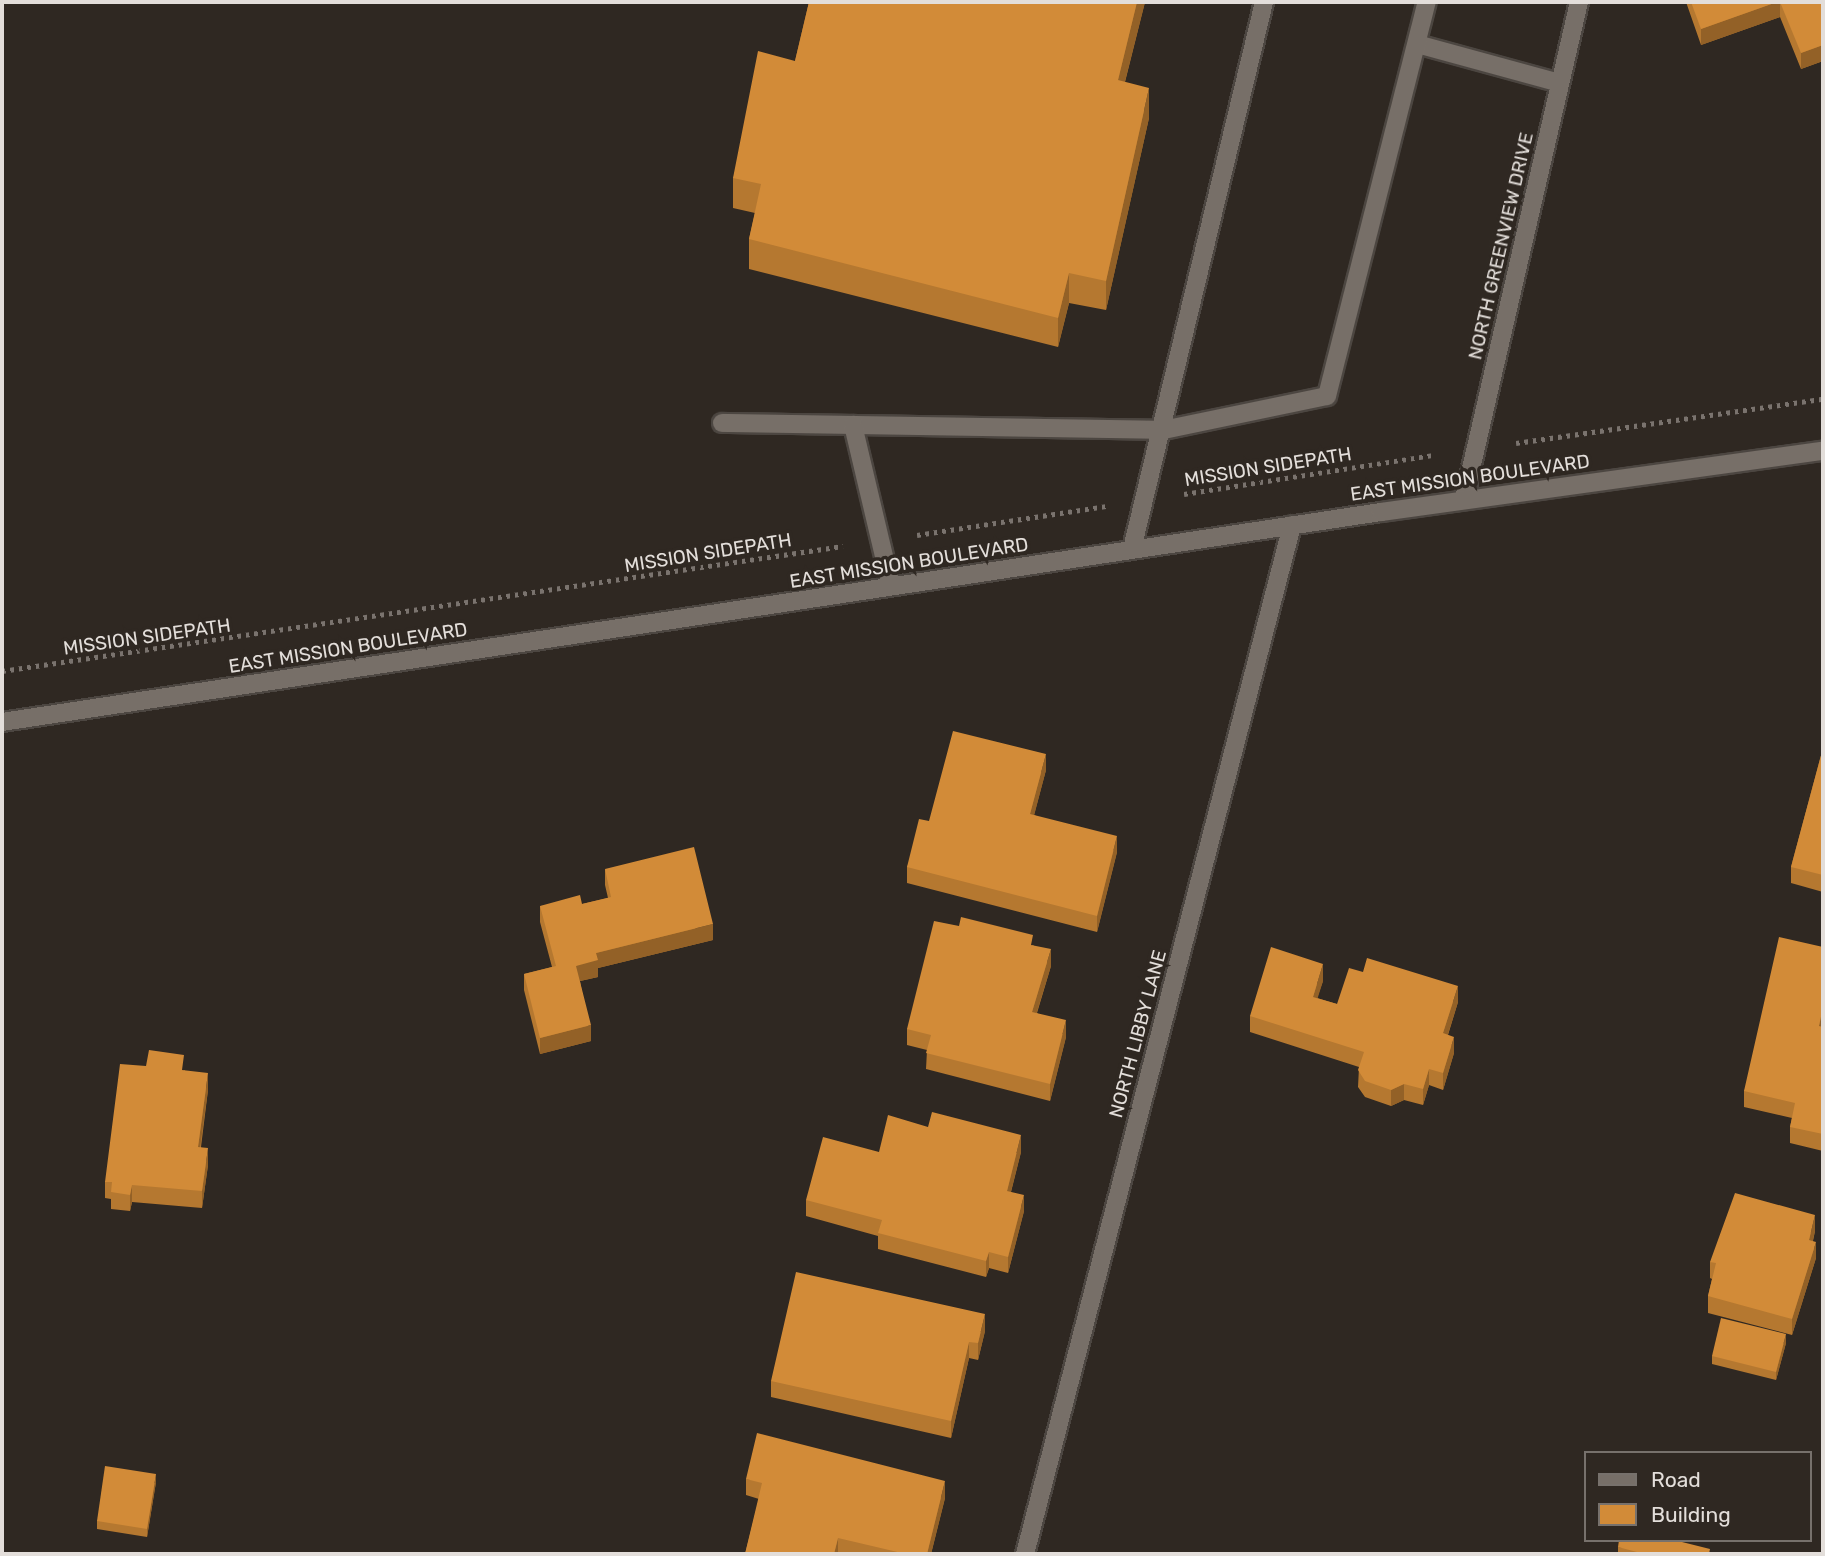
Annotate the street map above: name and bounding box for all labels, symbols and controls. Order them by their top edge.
street label: NORTH GREENVIEW DRIVE [1464,130,1538,362]
street label: MISSION SIDEPATH [1183,443,1353,491]
street label: EAST MISSION BOULEVARD [1349,450,1591,506]
street label: MISSION SIDEPATH [623,529,793,577]
street label: EAST MISSION BOULEVARD [788,533,1030,593]
street label: MISSION SIDEPATH [62,614,232,660]
street label: EAST MISSION BOULEVARD [227,618,469,678]
street label: NORTH LIBBY LANE [1105,947,1171,1121]
legend [1584,1451,1811,1542]
text: Road [1651,1467,1701,1492]
text: Building [1651,1502,1731,1527]

